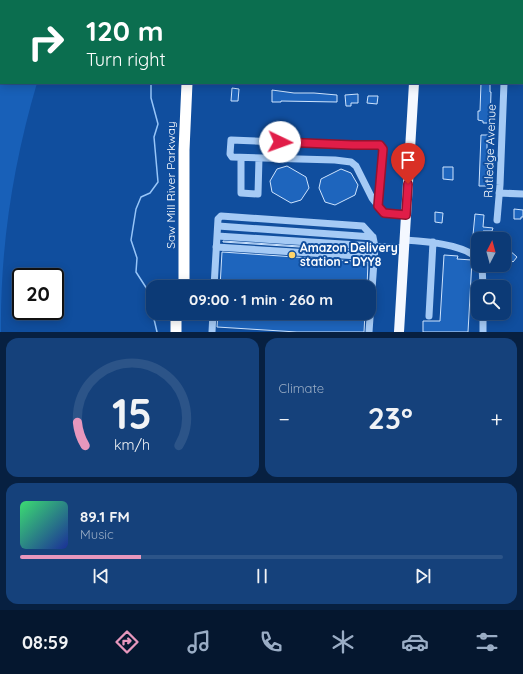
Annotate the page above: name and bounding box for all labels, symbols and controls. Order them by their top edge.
text: 120 m [86,13,164,48]
icon: right [20,16,72,68]
text: Turn right [86,48,166,71]
street label: Rutledge Avenue [480,104,499,198]
street label: Saw Mill River Parkway [163,121,178,249]
position arrow [259,121,301,163]
pin [391,143,425,184]
icon: arrive [397,149,419,171]
north arrow [471,232,511,272]
map controls [471,232,511,320]
place label: Amazon Delivery station - DYY8 [300,240,398,269]
marker: Amazon Delivery station - DYY8 [287,250,297,260]
speed limit sign: 20 [12,268,64,320]
button: search [471,280,511,320]
text: 09:00 · 1 min · 260 m [189,290,333,309]
text: Climate [279,380,324,396]
text: 15 [112,386,152,438]
text: 23° [368,399,413,437]
text: − [279,405,290,433]
text: + [491,405,503,433]
text: km/h [114,435,150,453]
text: 89.1 FM [80,507,130,526]
text: Music [80,526,114,542]
icon: previous [90,565,112,587]
icon: pause [251,565,273,587]
icon: next [412,565,434,587]
icon: directions [113,628,141,656]
icon: music [185,628,213,656]
icon: phone [257,628,285,656]
icon: climate [329,628,357,656]
icon: car [401,628,429,656]
icon: filters [473,628,501,656]
text: 08:59 [22,631,68,654]

